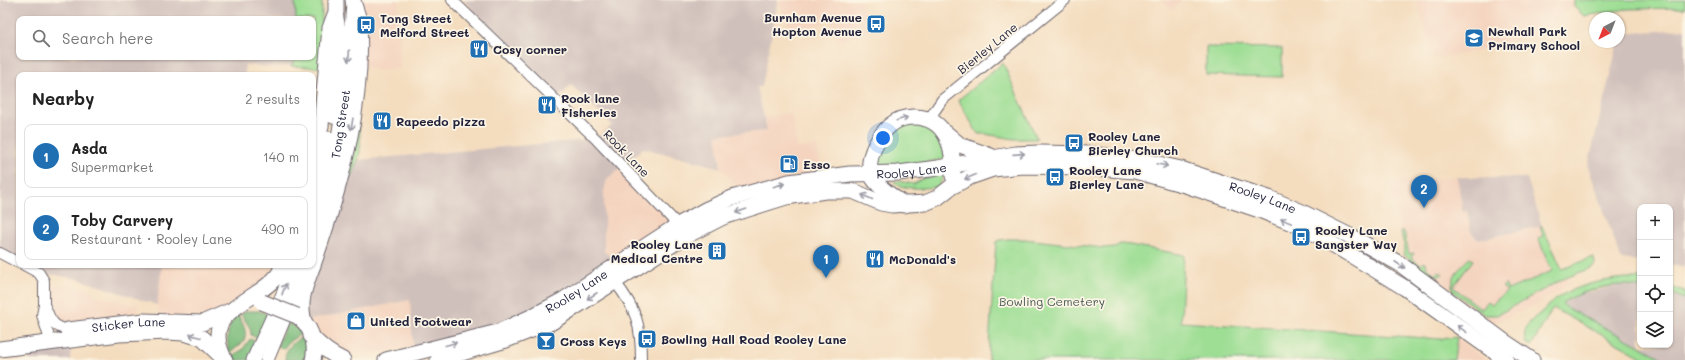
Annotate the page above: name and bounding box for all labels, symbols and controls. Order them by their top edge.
place label: Burnham Avenue Hopton Avenue [764,9,862,39]
place label: Tong Street Melford Street [380,10,469,40]
north arrow [1589,12,1625,48]
bus stop icon: Burnham Avenue Hopton Avenue [865,13,887,35]
bus stop icon: Tong Street Melford Street [355,14,377,36]
search box [16,16,316,60]
street label: Bierley Lane [954,19,1020,77]
place label: Newhall Park Primary School [1488,23,1580,53]
icon: search [30,27,52,49]
school or university icon: Newhall Park Primary School [1463,27,1485,49]
text: Search here [62,28,153,48]
restaurant icon: Cosy corner [468,38,490,60]
place label: Cosy corner [493,41,567,57]
one-way arrow [346,49,353,62]
text: Nearby [32,87,94,109]
street label: Tong Street [327,88,353,160]
text: 2 results [245,90,300,107]
place label: Rook lane Fisheries [561,90,619,120]
restaurant icon: Rook lane Fisheries [536,94,558,116]
restaurant icon: Rapeedo pizza [371,110,393,132]
place label: Rapeedo pizza [396,113,485,129]
one-way arrow [896,115,909,122]
one-way arrow [348,118,356,131]
street label: Rook Lane [600,126,654,180]
your location [873,128,893,148]
place label: Rooley Lane Bierley Church [1088,128,1178,158]
bus stop icon: Rooley Lane Bierley Church [1063,132,1085,154]
text: Asda [71,138,108,158]
text: 1 [43,148,49,165]
text: 140 m [263,148,299,165]
one-way arrow [1012,151,1025,158]
fuel station icon: Esso [778,153,800,175]
place label: Esso [803,156,830,172]
text: Supermarket [71,158,154,175]
street label: Rooley Lane [876,159,948,181]
one-way arrow [1156,161,1169,169]
place label: Rooley Lane Bierley Lane [1069,162,1144,192]
bus stop icon: Rooley Lane Bierley Lane [1044,166,1066,188]
one-way arrow [964,174,976,181]
pin: 2 [1411,175,1437,208]
street label: Rooley Lane [1227,178,1299,217]
one-way arrow [772,181,785,188]
one-way arrow [862,192,874,200]
map controls [1637,204,1673,348]
button: + [1637,204,1673,240]
one-way arrow [735,208,747,216]
text: Toby Carvery [71,210,173,230]
one-way arrow [1281,216,1293,224]
text: 2 [42,220,50,237]
text: 490 m [261,220,299,237]
place label: Rooley Lane Sangster Way [1315,222,1398,252]
bus stop icon: Rooley Lane Sangster Way [1290,226,1312,248]
text: Restaurant · Rooley Lane [71,230,232,247]
place label: Rooley Lane Medical Centre [611,236,703,266]
building icon: Rooley Lane Medical Centre [706,240,728,262]
button: − [1637,240,1673,276]
pin: 1 [813,245,839,278]
restaurant icon: McDonald's [864,248,886,270]
place label: McDonald's [889,251,956,267]
one-way arrow [1394,261,1406,269]
street label: Rooley Lane [542,265,610,316]
button: locate [1637,276,1673,312]
one-way arrow [281,283,289,295]
one-way arrow [587,292,598,300]
park label: Bowling Cemetery [999,293,1105,309]
shop icon: United Footwear [345,310,367,332]
button: layers [1637,312,1673,348]
street label: Sticker Lane [91,313,166,335]
place label: United Footwear [370,313,471,329]
one-way arrow [1457,325,1468,333]
bus stop icon: Bowling Hall Road Rooley Lane [636,328,658,350]
bar icon: Cross Keys [535,330,557,352]
place label: Bowling Hall Road Rooley Lane [661,331,846,347]
one-way arrow [189,332,202,339]
place label: Cross Keys [560,333,626,349]
one-way arrow [445,340,458,348]

